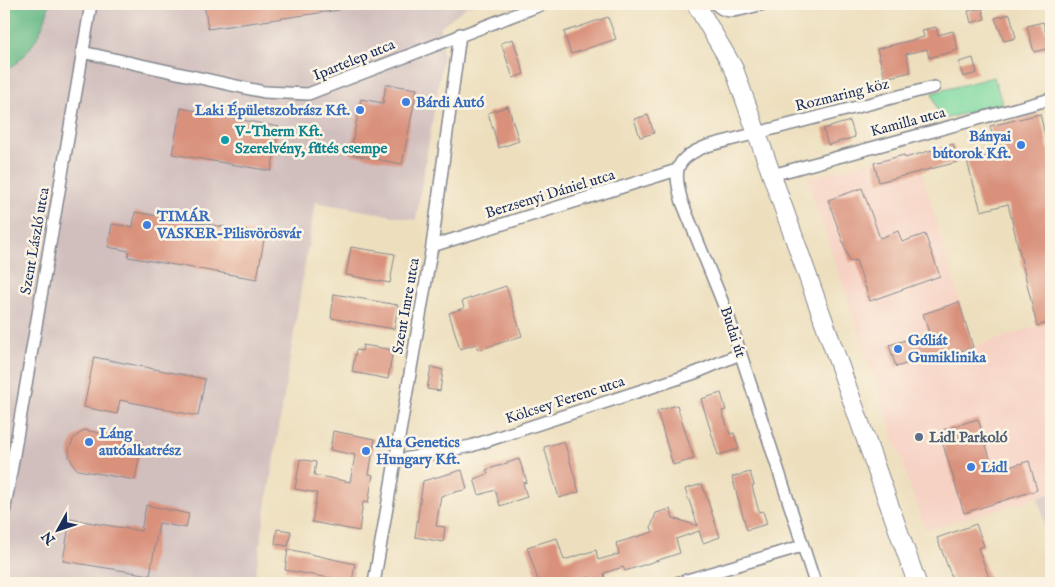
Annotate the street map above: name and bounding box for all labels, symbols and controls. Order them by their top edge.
street label: Ipartelep utca [310,35,398,85]
street label: Rozmaring köz [793,74,891,116]
place label: Bárdi Autó [416,93,484,112]
marker: Bárdi Autó [400,96,412,108]
place label: Laki Épületszobrász Kft. [195,101,350,120]
street label: Kamilla utca [868,103,948,141]
marker: Laki Épületszobrász Kft. [354,104,366,116]
place label: V-Therm Kft. Szerelvény, fűtés csempe [234,122,387,158]
place label: Bányai bútorok Kft. [932,127,1011,163]
marker: V-Therm Kft. Szerelvény, fűtés csempe [219,134,231,146]
marker: Bányai bútorok Kft. [1015,139,1027,151]
street label: Berzsenyi Dániel utca [483,165,618,223]
street label: Szent László utca [16,185,54,296]
place label: TIMÁR VASKER-Pilisvörösvár [156,207,302,243]
marker: TIMÁR VASKER-Pilisvörösvár [141,219,153,231]
street label: Szent Imre utca [388,256,424,356]
street label: Budai út [716,304,750,360]
place label: Góliát Gumiklinika [908,331,986,367]
marker: Góliát Gumiklinika [892,343,904,355]
street label: Kölcsey Ferenc utca [503,372,628,428]
place label: Láng autóalkatrész [99,424,181,460]
place label: Lidl Parkoló [929,428,1008,447]
marker: Lidl Parkoló [913,431,925,443]
place label: Alta Genetics Hungary Kft. [375,433,460,469]
marker: Láng autóalkatrész [83,436,95,448]
marker: Alta Genetics Hungary Kft. [360,445,372,457]
place label: Lidl [981,458,1009,477]
marker: Lidl [965,461,977,473]
north arrow [32,504,82,554]
text: N [38,527,60,549]

